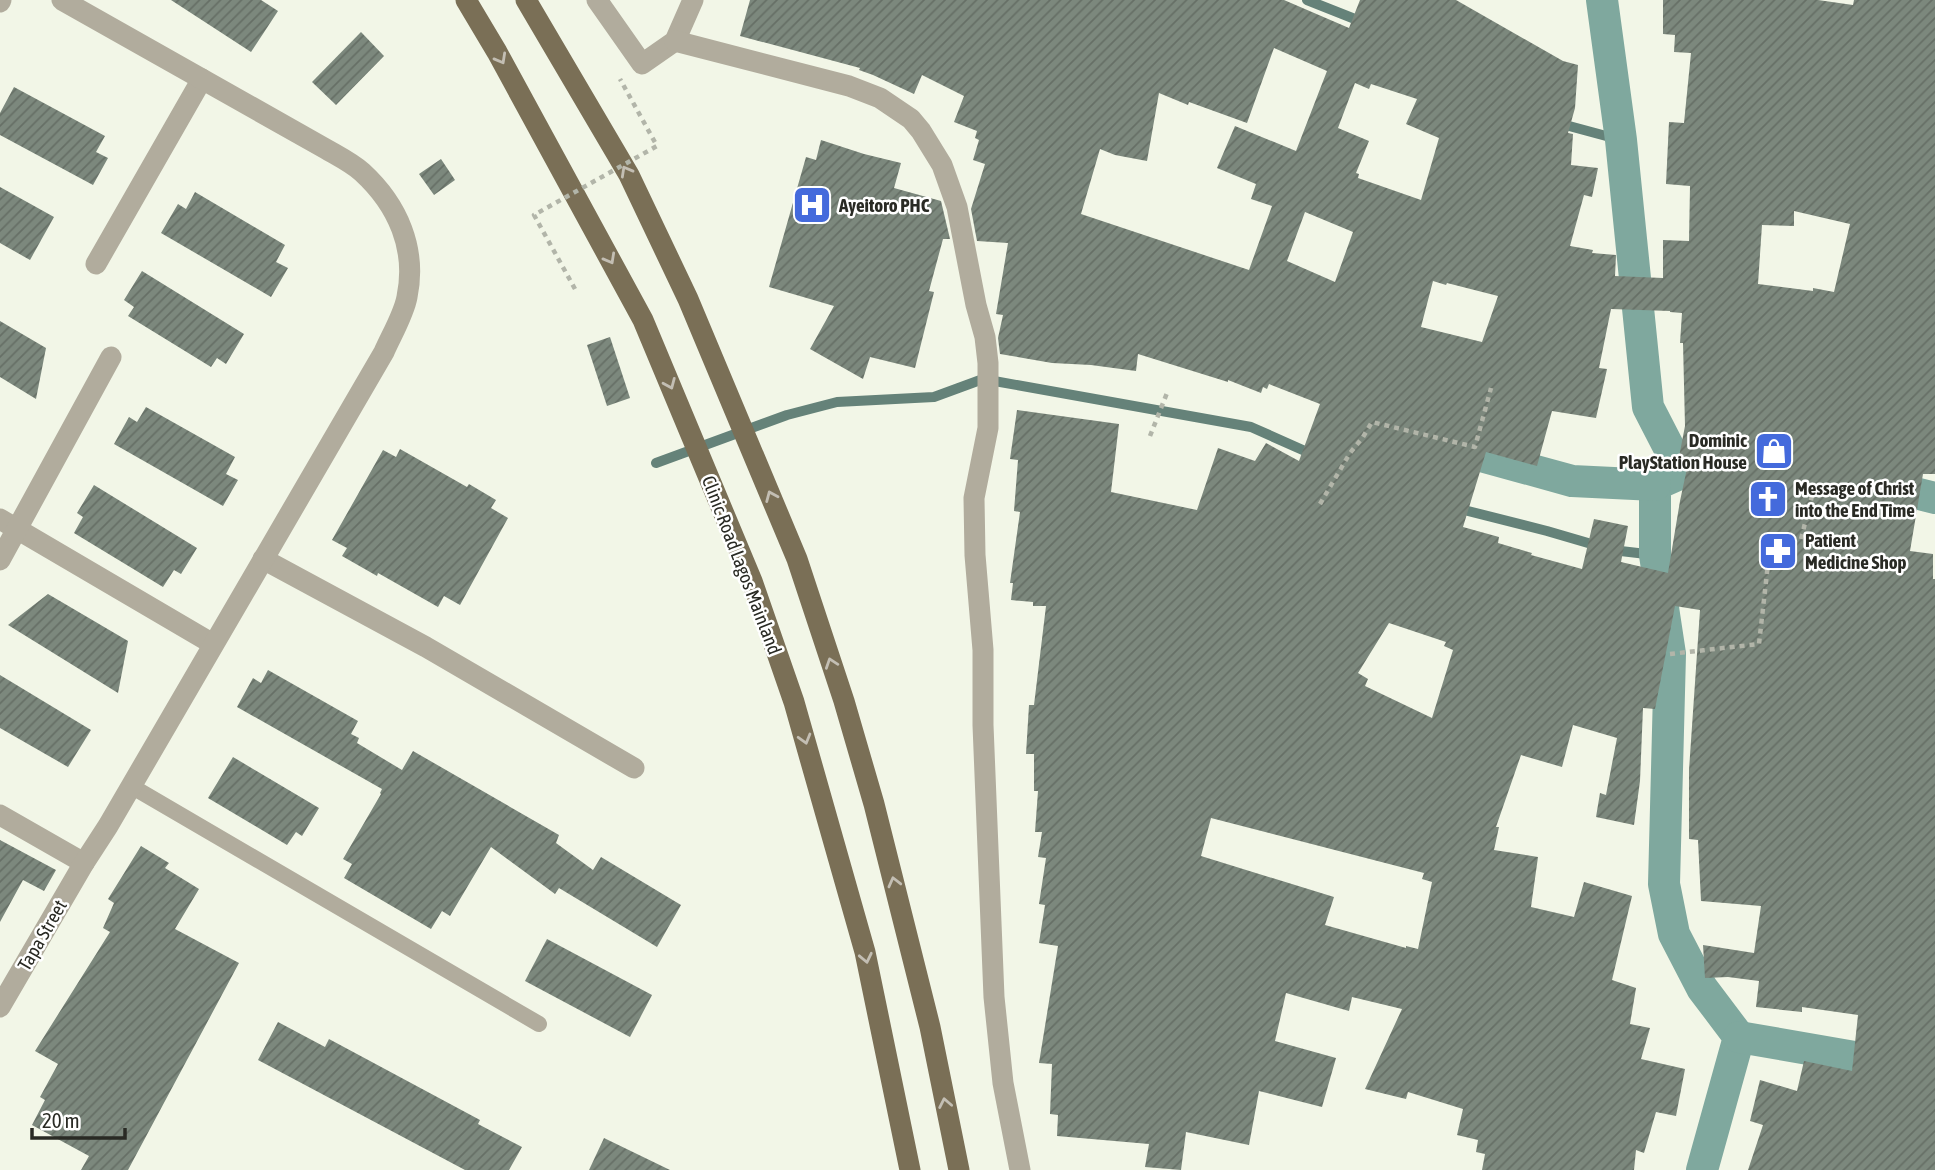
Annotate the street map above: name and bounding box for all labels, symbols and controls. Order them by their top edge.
one-way arrow [493,52,506,64]
one-way arrow [621,166,634,179]
hospital icon: Ayeitoro PHC [791,184,833,226]
place label: Ayeitoro PHC [838,194,930,216]
one-way arrow [602,251,615,264]
one-way arrow [661,377,675,389]
place label: Dominic PlayStation House [1619,429,1747,473]
shop icon: Dominic PlayStation House [1753,430,1795,472]
street label: Clinic Road Lagos Mainland [698,473,786,657]
place label: Message of Christ into the End Time [1795,477,1915,521]
church icon: Message of Christ into the End Time [1747,478,1789,520]
one-way arrow [765,490,779,502]
place label: Patient Medicine Shop [1805,529,1907,573]
pharmacy icon: Patient Medicine Shop [1757,530,1799,572]
one-way arrow [825,657,839,670]
one-way arrow [796,733,811,745]
one-way arrow [888,876,902,888]
street label: Tapa Street [13,896,71,974]
one-way arrow [858,952,872,964]
scale bar [32,1096,124,1140]
one-way arrow [939,1097,954,1109]
text: 20 m [42,1108,80,1132]

